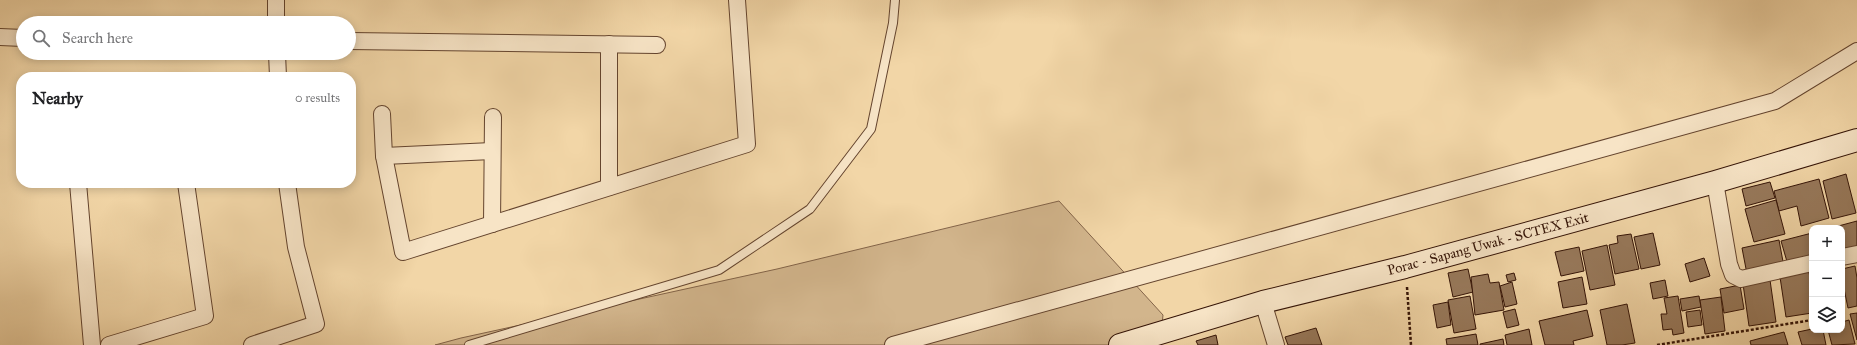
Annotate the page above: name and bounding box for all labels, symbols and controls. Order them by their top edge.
search box [16,16,356,60]
icon: search [30,27,52,49]
text: Search here [62,29,133,47]
text: Nearby [32,88,83,109]
text: 0 results [295,90,340,106]
street label: Porac - Sapang Uwak - SCTEX Exit [1385,209,1591,279]
map controls [1809,225,1845,333]
button: + [1809,225,1845,261]
button: − [1809,261,1845,297]
button: layers [1809,297,1845,333]

